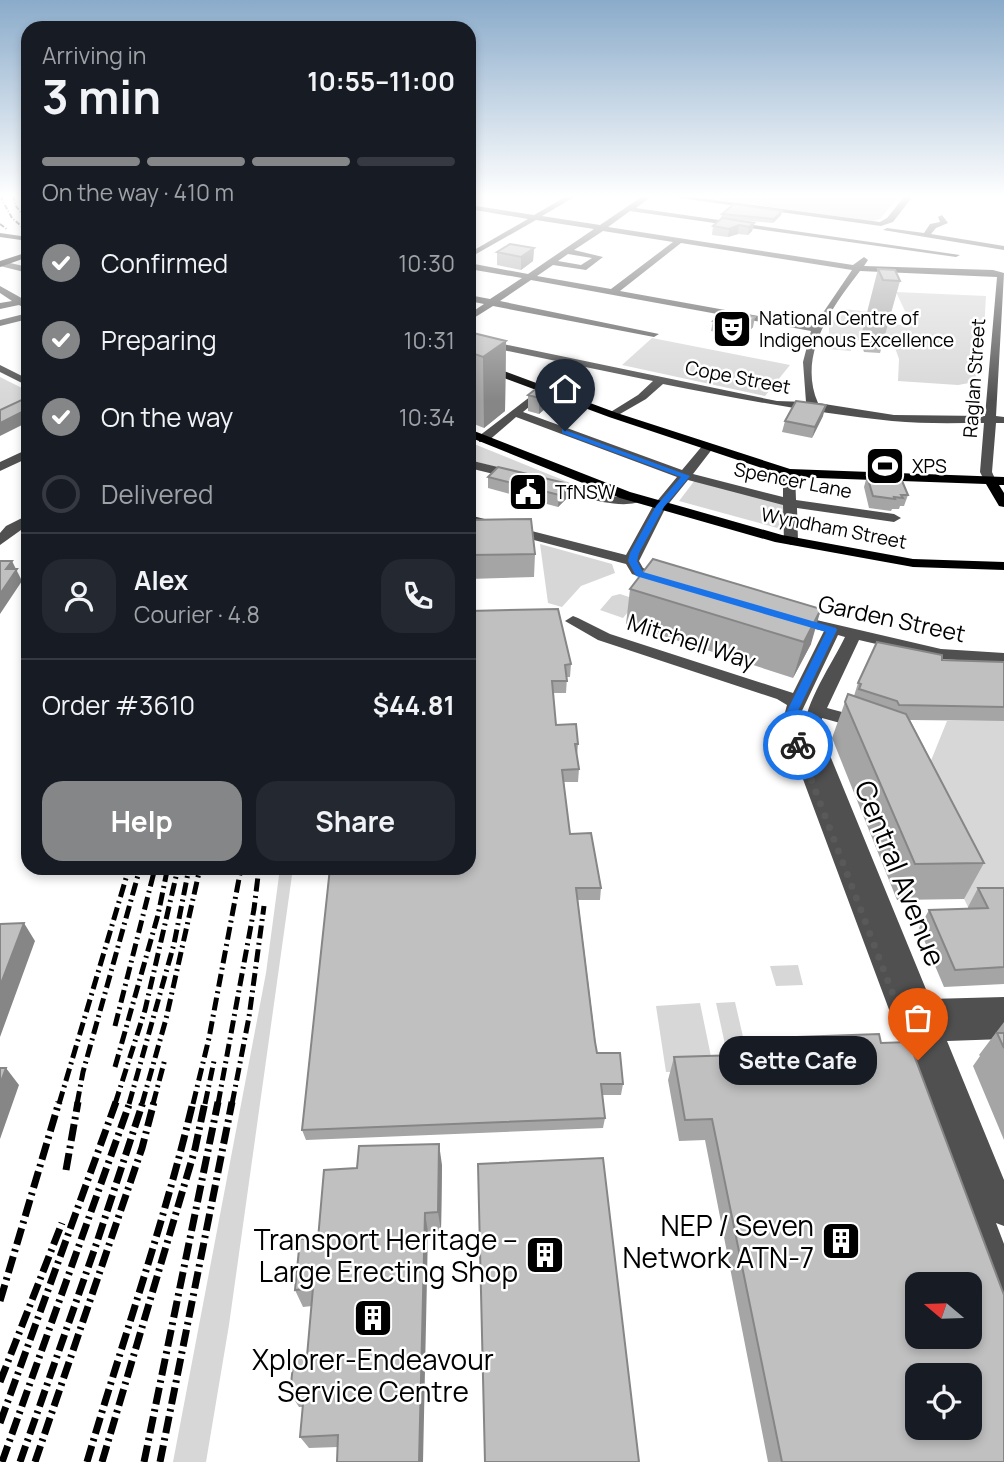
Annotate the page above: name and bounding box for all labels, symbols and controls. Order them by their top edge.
text: Arriving in [42,39,147,71]
text: 10:55–11:00 [307,63,455,99]
text: 3 min [42,65,161,128]
text: On the way · 410 m [42,176,234,208]
icon: check [42,244,80,282]
text: Confirmed [101,245,228,281]
text: 10:30 [398,247,455,279]
place label: National Centre of Indigenous Excellence [759,305,954,353]
theatre icon: National Centre of Indigenous Excellence [711,308,753,350]
street label: Raglan Street [957,317,991,439]
icon: check [42,321,80,359]
text: Preparing [101,322,217,358]
text: 10:31 [403,324,455,356]
street label: Cope Street [683,354,793,400]
pin [535,359,595,431]
icon: home [546,370,584,408]
icon: check [42,398,80,436]
text: On the way [101,399,233,435]
text: 10:34 [399,401,455,433]
sports icon: XPS [864,445,906,487]
place label: XPS [912,453,947,479]
street label: Spencer Lane [732,456,854,504]
public building icon: TfNSW [507,471,549,513]
text: Delivered [101,476,213,512]
place label: TfNSW [555,479,615,505]
street label: Wyndham Street [759,501,909,555]
button: person [42,559,116,633]
button: phone [381,559,455,633]
text: Alex [134,562,188,598]
street label: Garden Street [816,587,968,649]
text: Courier · 4.8 [134,598,260,630]
street label: Mitchell Way [624,605,760,677]
text: Order #3610 [42,687,195,723]
text: $44.81 [373,687,455,723]
courier [763,710,833,780]
icon: bike [779,726,817,764]
street label: Central Avenue [846,775,956,971]
button: Help [42,781,242,861]
button: Share [256,781,455,861]
pin [888,988,948,1060]
icon: bag [899,999,937,1037]
callout: Sette Cafe [718,1036,876,1084]
text: Sette Cafe [739,1044,857,1076]
place label: NEP / Seven Network ATN-7 [622,1206,814,1276]
place label: Transport Heritage – Large Erecting Shop [254,1220,518,1290]
building icon: NEP / Seven Network ATN-7 [820,1220,862,1262]
building icon: Transport Heritage – Large Erecting Shop [524,1234,566,1276]
north arrow [905,1272,982,1349]
map controls [905,1272,982,1440]
building icon: Xplorer-Endeavour Service Centre [352,1297,394,1339]
place label: Xplorer-Endeavour Service Centre [252,1340,494,1410]
button: locate [905,1363,982,1440]

